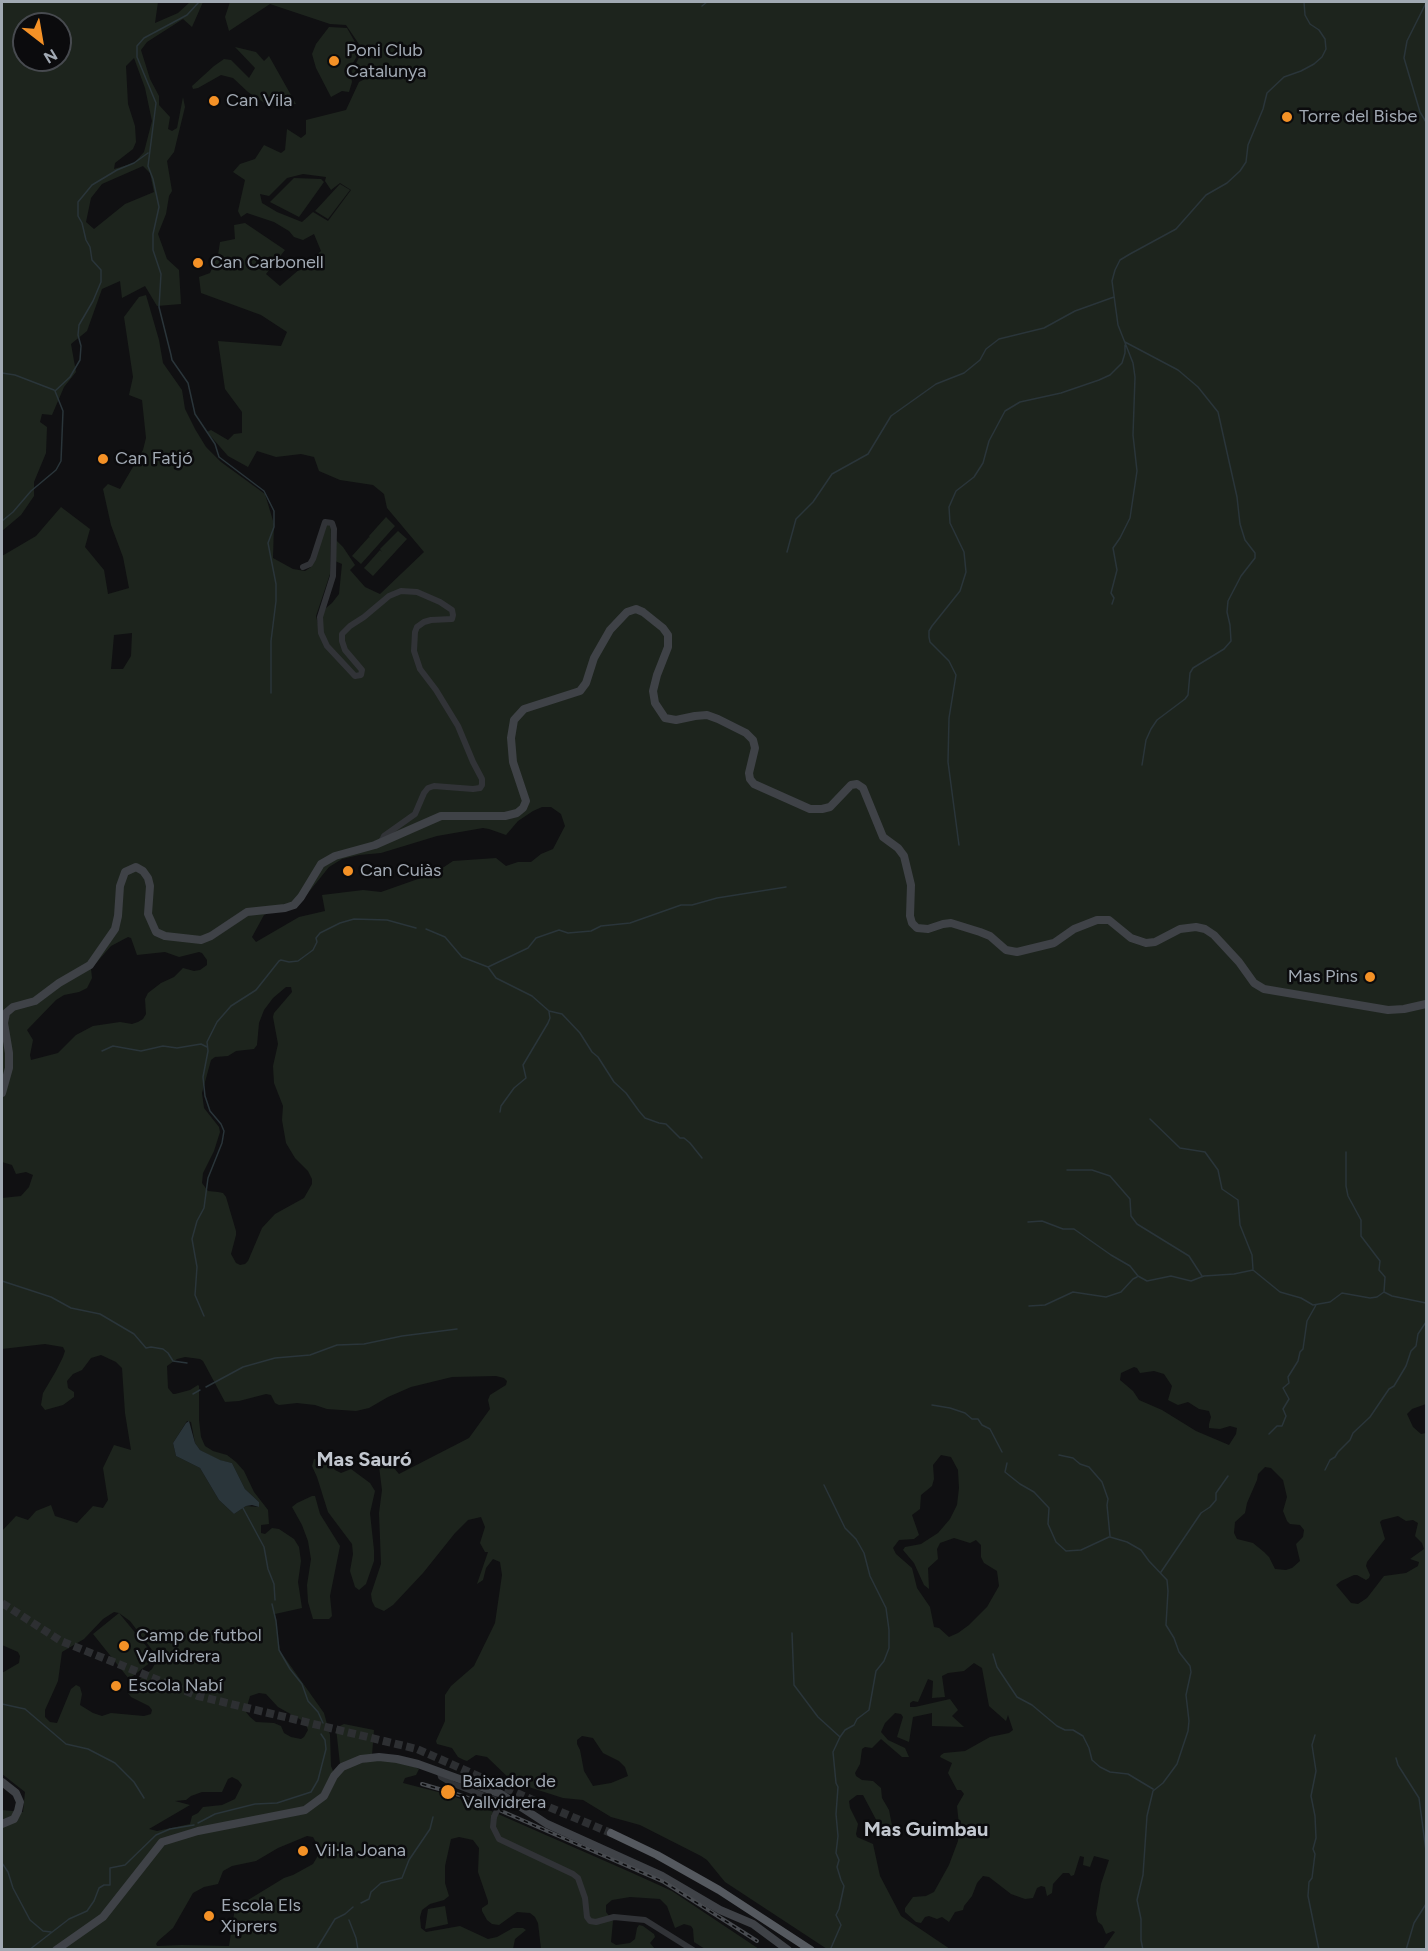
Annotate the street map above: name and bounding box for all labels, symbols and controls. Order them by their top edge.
north arrow [12,12,72,72]
place label: Poni Club Catalunya [346,40,426,82]
text: N [40,45,61,67]
marker: Poni Club Catalunya [327,54,341,68]
place label: Can Vila [226,90,292,112]
marker: Can Vila [207,94,221,108]
place label: Torre del Bisbe [1299,106,1417,128]
marker: Torre del Bisbe [1280,110,1294,124]
place label: Can Carbonell [210,252,324,274]
marker: Can Carbonell [191,256,205,270]
place label: Can Fatjó [115,448,193,470]
marker: Can Fatjó [96,452,110,466]
place label: Can Cuiàs [360,860,441,882]
marker: Can Cuiàs [341,864,355,878]
place label: Mas Pins [1288,966,1358,988]
marker: Mas Pins [1363,970,1377,984]
district label: Mas Sauró [316,1448,412,1472]
place label: Camp de futbol Vallvidrera [136,1625,262,1668]
marker: Camp de futbol Vallvidrera [117,1639,131,1653]
place label: Escola Nabí [128,1675,223,1697]
marker: Escola Nabí [109,1679,123,1693]
place label: Baixador de Vallvidrera [462,1771,556,1814]
marker: Baixador de Vallvidrera [439,1783,457,1801]
district label: Mas Guimbau [864,1818,988,1842]
place label: Vil·la Joana [315,1840,406,1862]
marker: Vil·la Joana [296,1844,310,1858]
place label: Escola Els Xiprers [221,1895,301,1938]
marker: Escola Els Xiprers [202,1909,216,1923]

